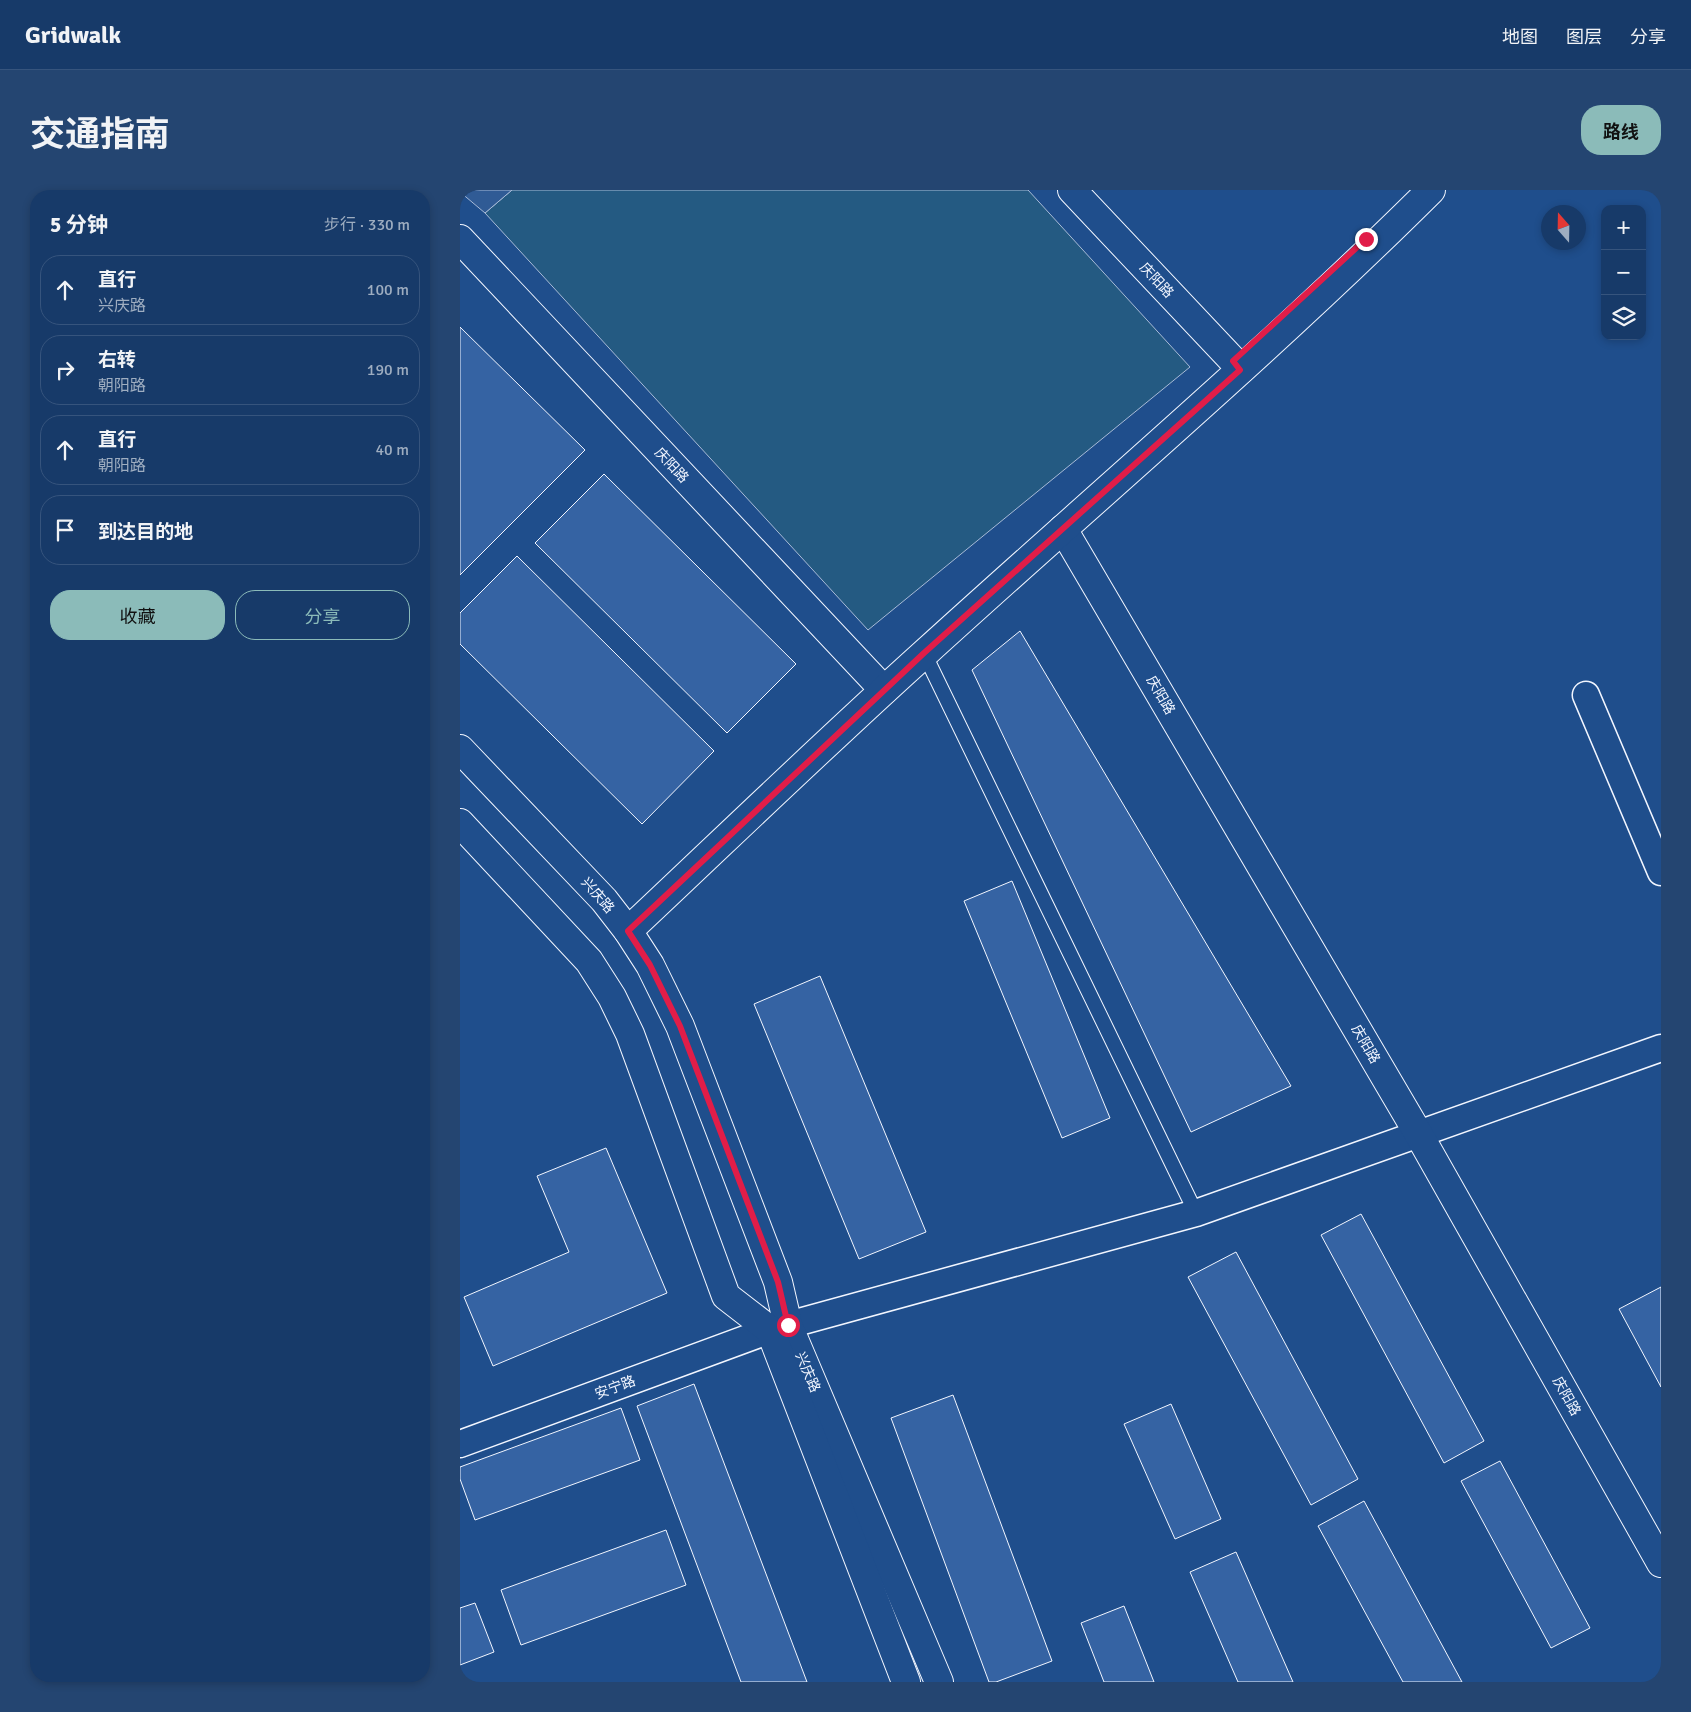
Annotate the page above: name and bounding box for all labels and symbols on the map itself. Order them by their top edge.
north arrow [1541,205,1586,250]
route end [1355,228,1378,251]
street label: 庆阳路 [1136,259,1177,301]
street label: 庆阳路 [651,444,692,486]
street label: 庆阳路 [1143,673,1178,718]
street label: 兴庆路 [577,874,618,917]
street label: 庆阳路 [1348,1022,1383,1067]
route start [777,1314,800,1337]
street label: 兴庆路 [792,1350,824,1395]
street label: 安宁路 [593,1372,638,1403]
street label: 庆阳路 [1549,1374,1584,1419]

